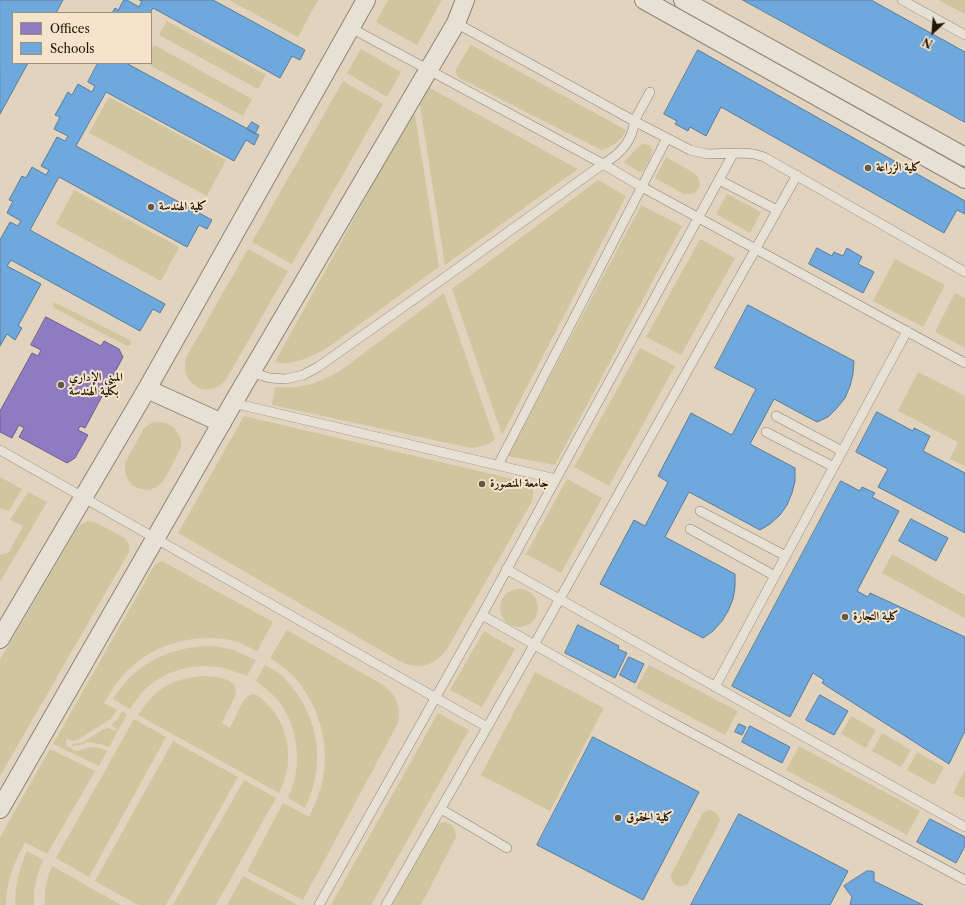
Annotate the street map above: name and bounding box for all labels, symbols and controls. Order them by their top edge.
legend [12,12,152,64]
north arrow [913,12,953,52]
text: Offices [50,21,90,36]
text: N [920,34,935,51]
text: Schools [50,41,95,56]
place label: كلية الزراعة [876,161,921,175]
marker: كلية الزراعة [863,163,873,173]
place label: كلية الهندسة [159,200,207,214]
marker: كلية الهندسة [146,202,156,212]
place label: المبنى الإداري بكلية الهندسة [69,371,123,399]
marker: المبنى الإداري بكلية الهندسة [56,380,66,390]
place label: جامعة المنصورة [490,477,548,491]
marker: جامعة المنصورة [477,479,487,489]
place label: كلية التجارة [853,610,899,624]
marker: كلية التجارة [840,612,850,622]
place label: كلية الحقوق [626,811,673,825]
marker: كلية الحقوق [613,813,623,823]

